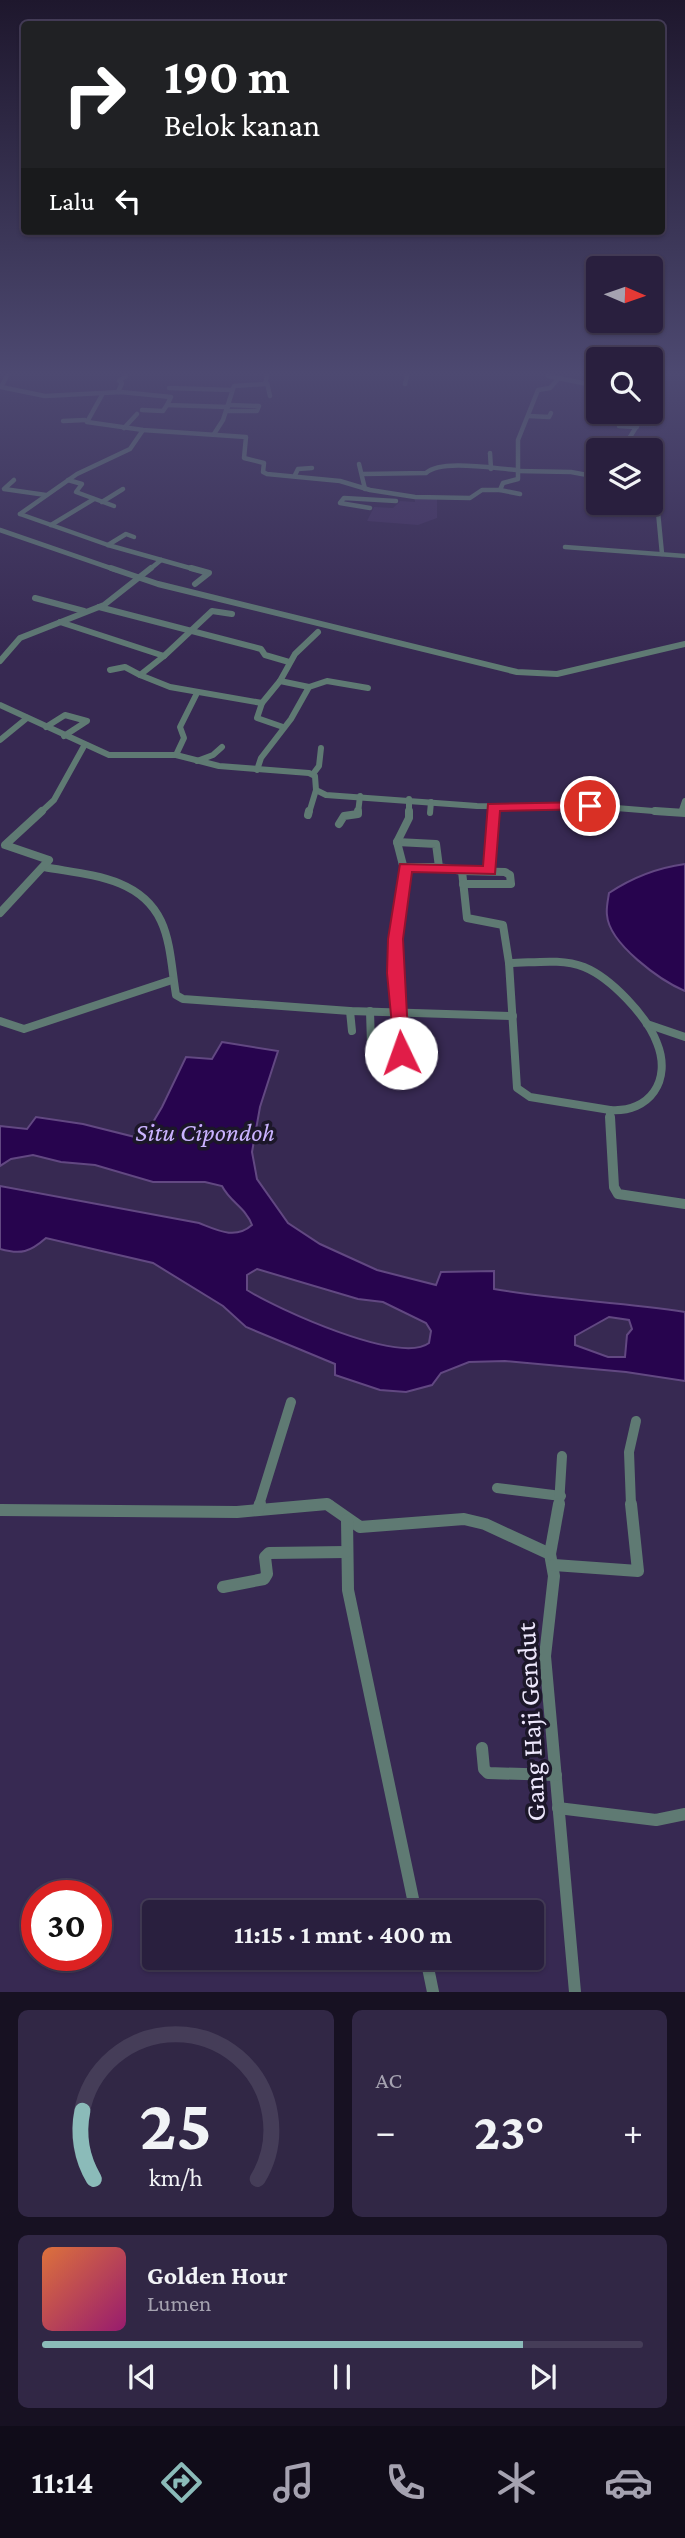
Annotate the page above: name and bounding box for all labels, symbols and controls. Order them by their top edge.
icon: right [49,49,140,140]
text: 190 m [164,49,290,104]
text: Belok kanan [164,107,320,143]
icon: left [109,182,147,220]
text: Lalu [49,187,95,216]
north arrow [586,256,663,332]
map controls [586,256,663,515]
button: search [586,347,663,424]
button: layers [586,438,663,515]
pin [560,776,620,836]
icon: arrive [571,787,609,825]
position arrow [364,1016,438,1090]
water label: Situ Cipondoh [135,1118,275,1147]
street label: Gang Haji Gendut [510,1621,551,1822]
speed limit sign: 30 [21,1880,112,1971]
text: 11:15 · 1 mnt · 400 m [234,1920,452,1949]
text: AC [376,2067,402,2093]
text: 25 [139,2085,212,2166]
text: 23° [474,2102,545,2160]
text: − [376,2110,396,2152]
text: + [623,2110,643,2152]
text: km/h [149,2164,203,2191]
text: Golden Hour [147,2261,288,2290]
text: Lumen [147,2290,211,2316]
icon: previous [123,2358,161,2396]
icon: pause [323,2358,361,2396]
icon: next [524,2358,562,2396]
icon: directions [157,2458,206,2507]
icon: music [269,2458,318,2507]
icon: phone [381,2458,430,2507]
icon: climate [492,2458,541,2507]
icon: car [604,2458,653,2507]
text: 11:14 [31,2464,94,2500]

